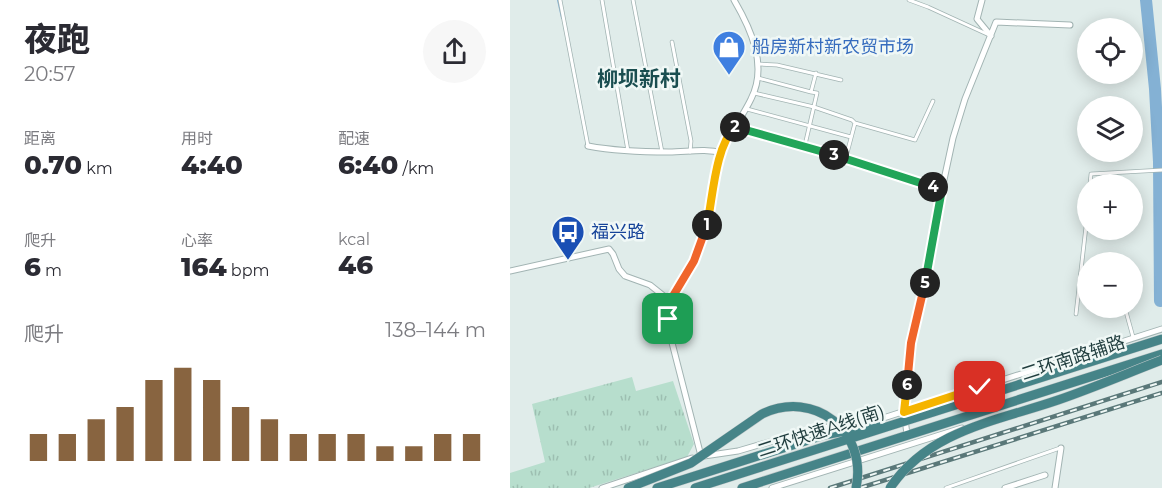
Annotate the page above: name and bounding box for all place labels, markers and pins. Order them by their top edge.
shop icon: 船房新村新农贸市场 [711,29,747,76]
place label: 船房新村新农贸市场 [752,36,914,58]
pin: 2 [720,112,750,142]
pin: 3 [819,140,849,170]
pin: 4 [918,172,948,202]
pin: 1 [692,210,722,240]
bus stop icon: 福兴路 [550,214,586,261]
place label: 福兴路 [591,221,645,243]
pin: 5 [910,268,940,298]
pin [642,293,693,344]
pin [954,361,1005,412]
pin: 6 [892,370,922,400]

